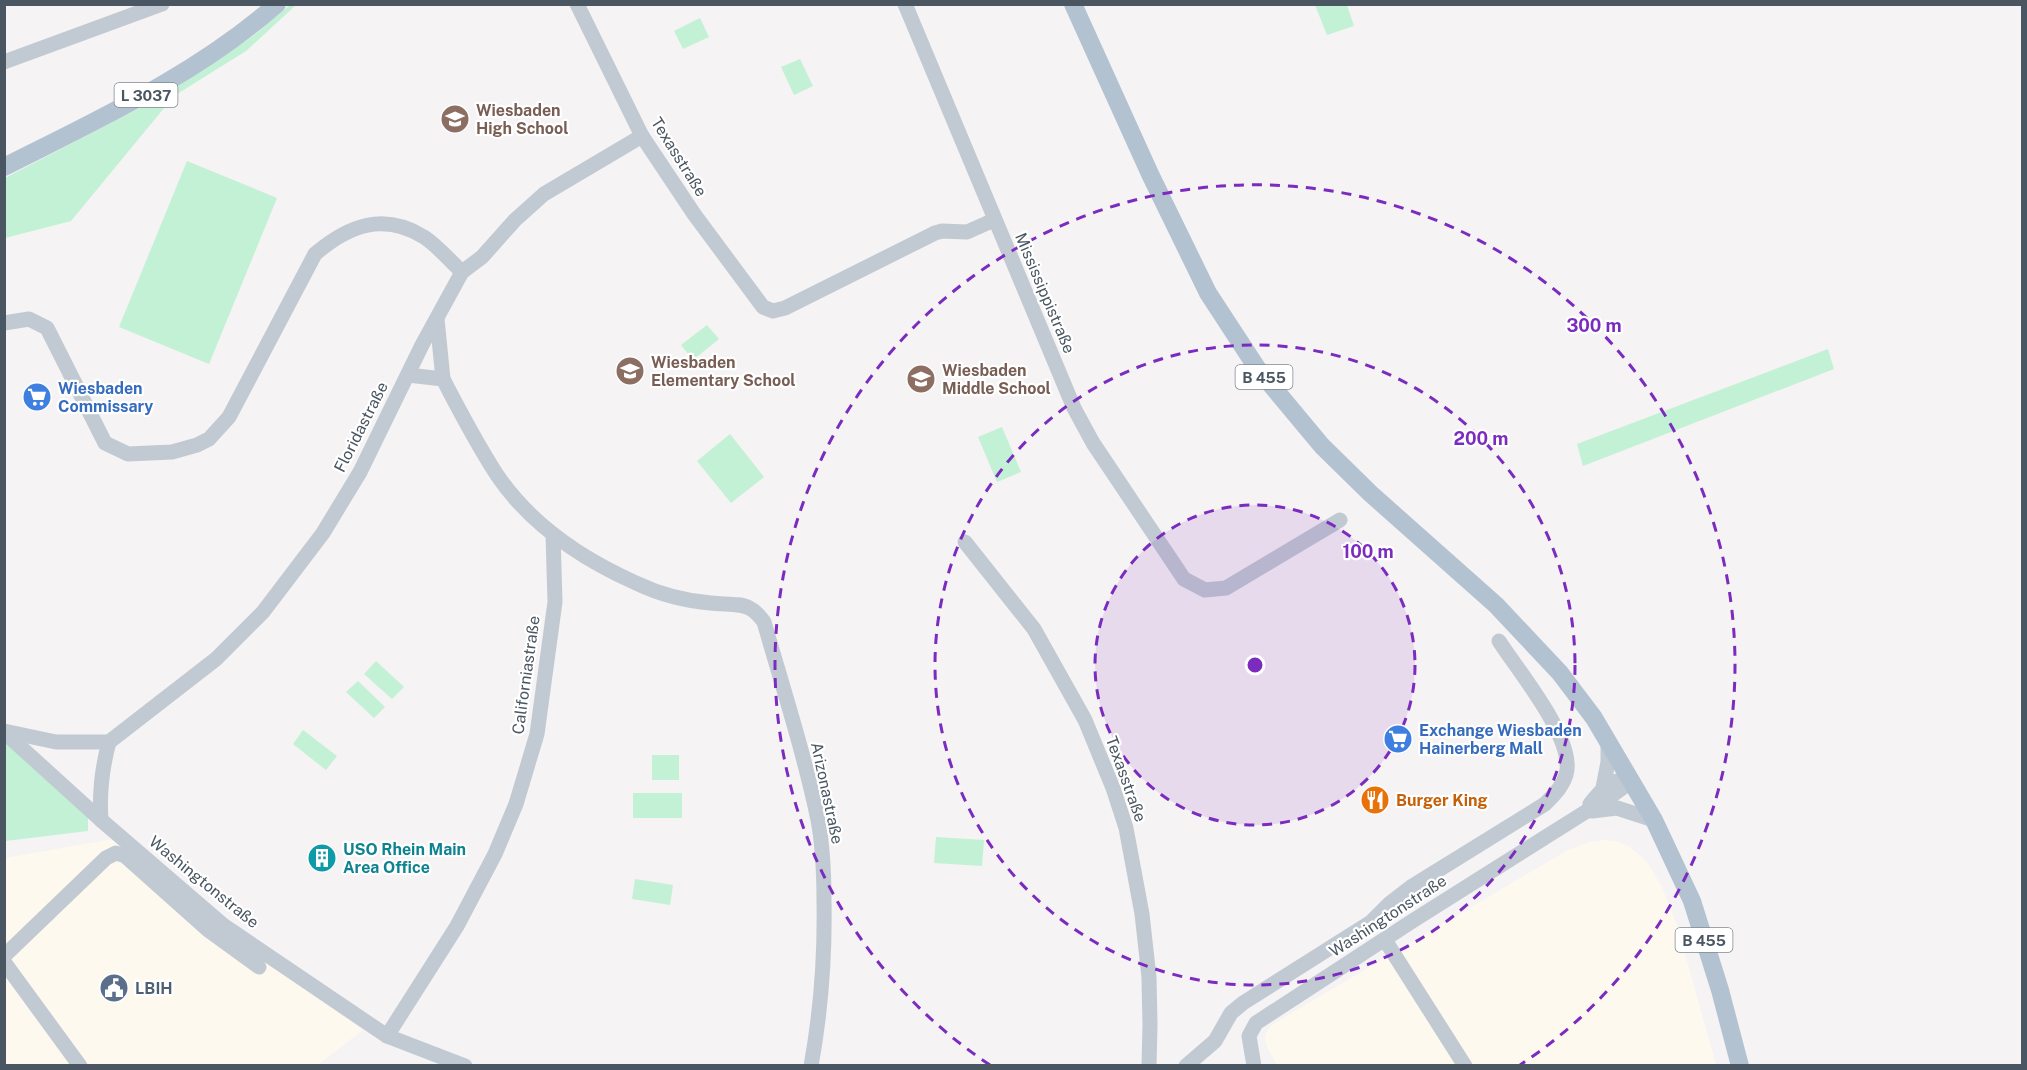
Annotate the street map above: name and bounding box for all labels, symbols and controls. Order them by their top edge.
road number: L 3037 [114,83,178,107]
place label: Wiesbaden High School [476,101,569,138]
school or university icon: Wiesbaden High School [439,103,471,135]
street label: Texasstraße [647,114,711,200]
street label: Mississippistraße [1011,230,1079,356]
text: 300 m [1566,315,1622,336]
place label: Wiesbaden Elementary School [651,353,796,390]
school or university icon: Wiesbaden Elementary School [614,355,646,387]
place label: Wiesbaden Middle School [942,361,1051,398]
school or university icon: Wiesbaden Middle School [905,363,937,395]
road number: B 455 [1236,365,1292,389]
place label: Wiesbaden Commissary [58,379,153,416]
street label: Floridastraße [330,379,392,475]
supermarket icon: Wiesbaden Commissary [21,381,53,413]
text: 200 m [1454,428,1508,449]
text: 100 m [1342,541,1394,562]
street label: Californiastraße [508,615,544,735]
centre of rings [1245,655,1265,675]
place label: Exchange Wiesbaden Hainerberg Mall [1419,721,1582,758]
supermarket icon: Exchange Wiesbaden Hainerberg Mall [1382,723,1414,755]
street label: Texasstraße [1102,734,1150,824]
street label: Arizonastraße [807,740,847,846]
restaurant icon: Burger King [1359,784,1391,816]
place label: Burger King [1396,791,1488,810]
street label: Washingtonstraße [145,832,263,932]
place label: USO Rhein Main Area Office [343,840,466,877]
building icon: USO Rhein Main Area Office [306,842,338,874]
street label: Washingtonstraße [1326,871,1450,961]
road number: B 455 [1676,928,1732,952]
public building icon: LBIH [98,972,130,1004]
place label: LBIH [135,979,173,998]

